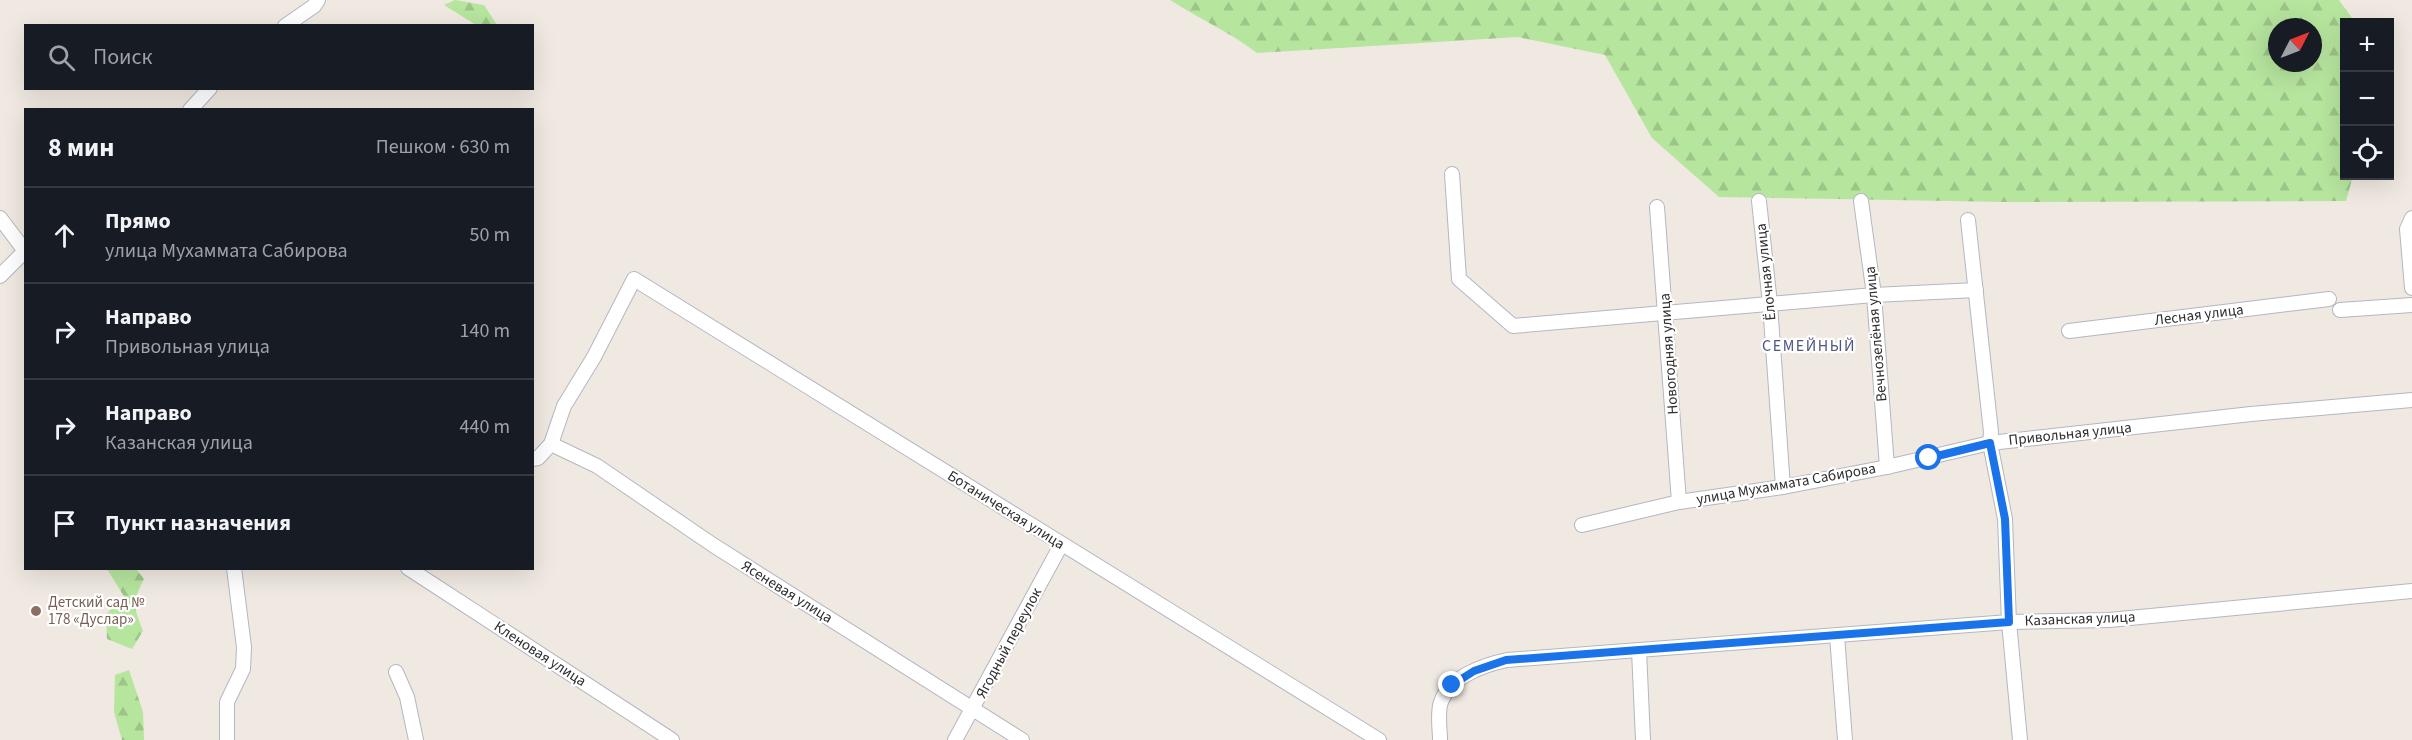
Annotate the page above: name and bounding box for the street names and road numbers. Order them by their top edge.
street label: Ёлочная улица [1750,222,1782,322]
street label: Вечнозелёная улица [1860,265,1892,403]
street label: Новогодняя улица [1654,293,1684,415]
street label: Лесная улица [2153,299,2245,331]
street label: Привольная улица [2007,417,2133,451]
street label: улица Мухаммата Сабирова [1695,458,1877,510]
street label: Ботаническая улица [943,465,1069,555]
street label: Ясеневая улица [737,556,837,628]
street label: Ягодный переулок [971,584,1047,702]
street label: Казанская улица [2024,607,2136,631]
street label: Кленовая улица [490,616,590,692]

